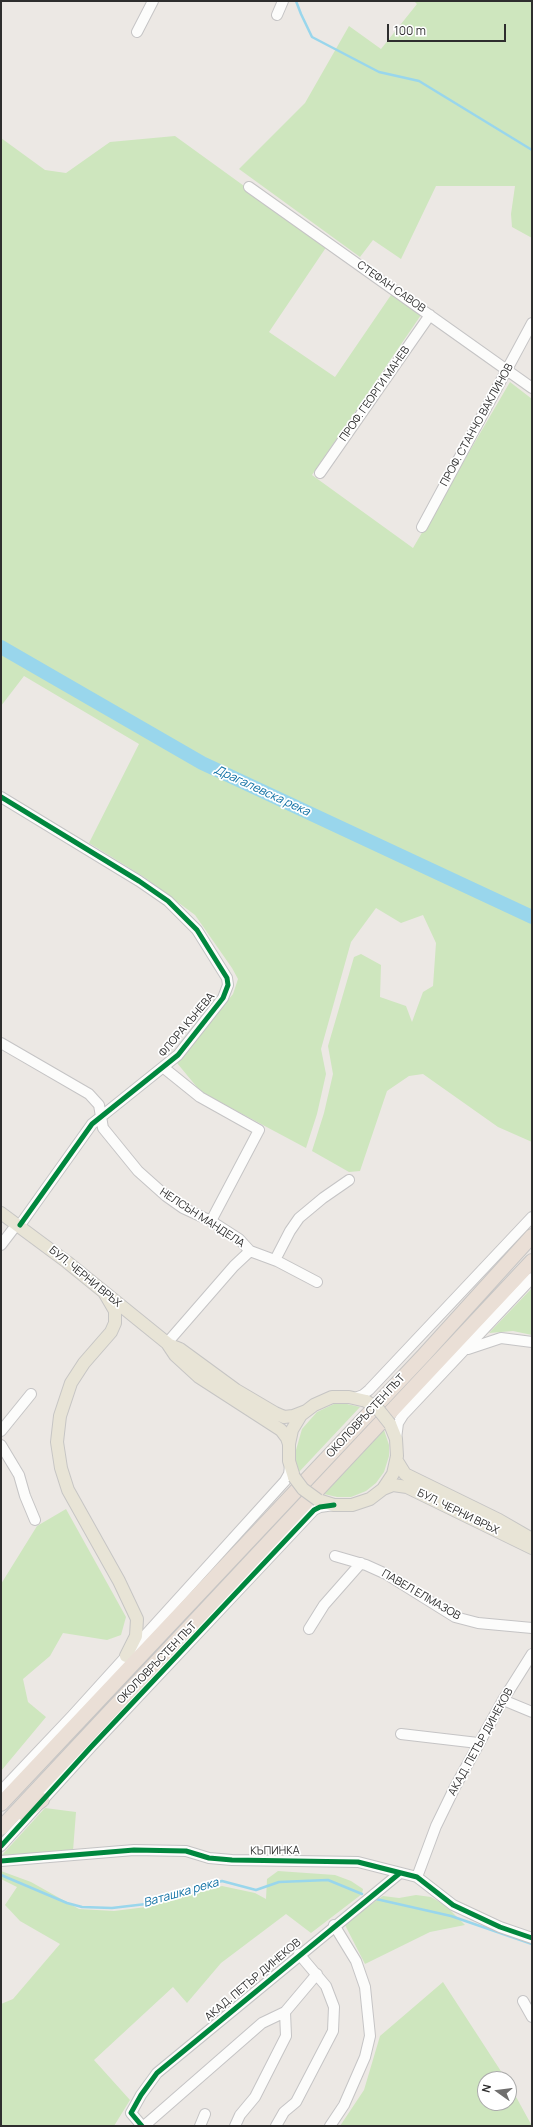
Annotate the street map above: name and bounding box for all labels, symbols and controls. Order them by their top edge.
scale bar [389,16,508,42]
text: 100 m [394,22,426,39]
street label: СТЕФАН САВОВ [354,258,428,316]
street label: ПРОФ. ГЕОРГИ МАНЕВ [337,344,413,444]
street label: ПРОФ. СТАНЧО ВАКЛИНОВ [438,361,516,489]
water label: Драгалевска река [212,763,312,819]
street label: ФЛОРА КЪНЕВА [156,990,218,1060]
street label: НЕЛСЪН МАНДЕЛА [157,1186,247,1250]
street label: БУЛ. ЧЕРНИ ВРЪХ [46,1244,124,1310]
street label: ОКОЛОВРЪСТЕН ПЪТ [324,1372,408,1460]
street label: БУЛ. ЧЕРНИ ВРЪХ [415,1487,501,1537]
street label: ПАВЕЛ ЕЛМАЗОВ [379,1567,463,1623]
street label: ОКОЛОВРЪСТЕН ПЪТ [114,1619,200,1707]
street label: АКАД. ПЕТЪР ДИНЕКОВ [446,1686,516,1798]
street label: КЪПИНКА [250,1844,300,1858]
water label: Ваташка река [142,1875,220,1911]
street label: АКАД. ПЕТЪР ДИНЕКОВ [202,1936,304,2024]
north arrow [477,2071,517,2111]
text: N [478,2083,494,2094]

